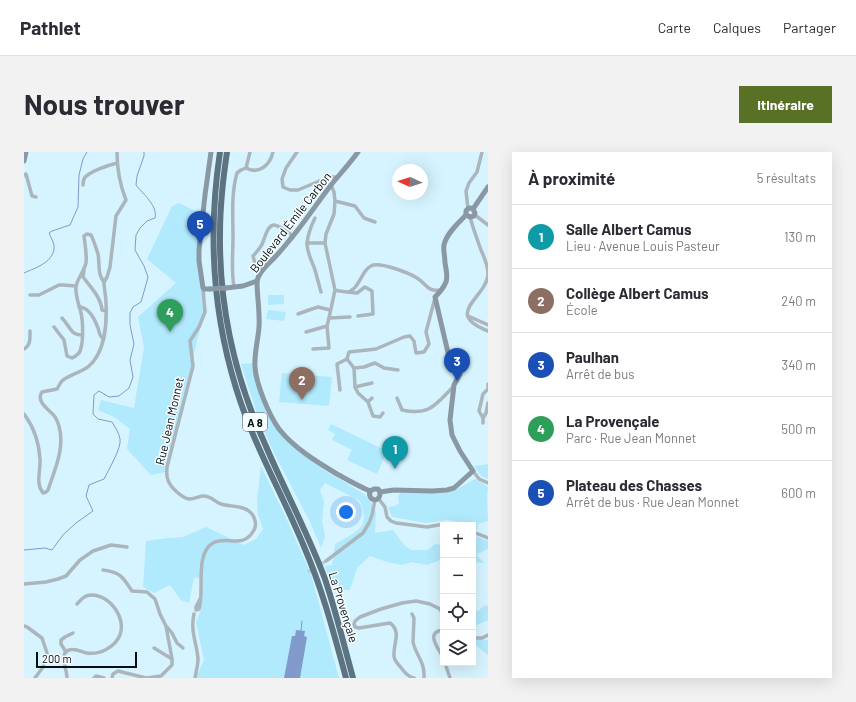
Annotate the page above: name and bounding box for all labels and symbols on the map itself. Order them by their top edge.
north arrow [392,164,428,200]
street label: Boulevard Émile Carbon [246,169,334,275]
pin: 5 [187,211,213,244]
pin: 4 [157,299,183,332]
pin: 3 [444,348,470,381]
pin: 2 [289,367,315,400]
street label: Rue Jean Monnet [152,376,186,466]
road number: A 8 [243,413,267,431]
pin: 1 [382,436,408,469]
your location [336,502,356,522]
street label: La Provençale [327,570,361,644]
scale bar [36,650,137,669]

